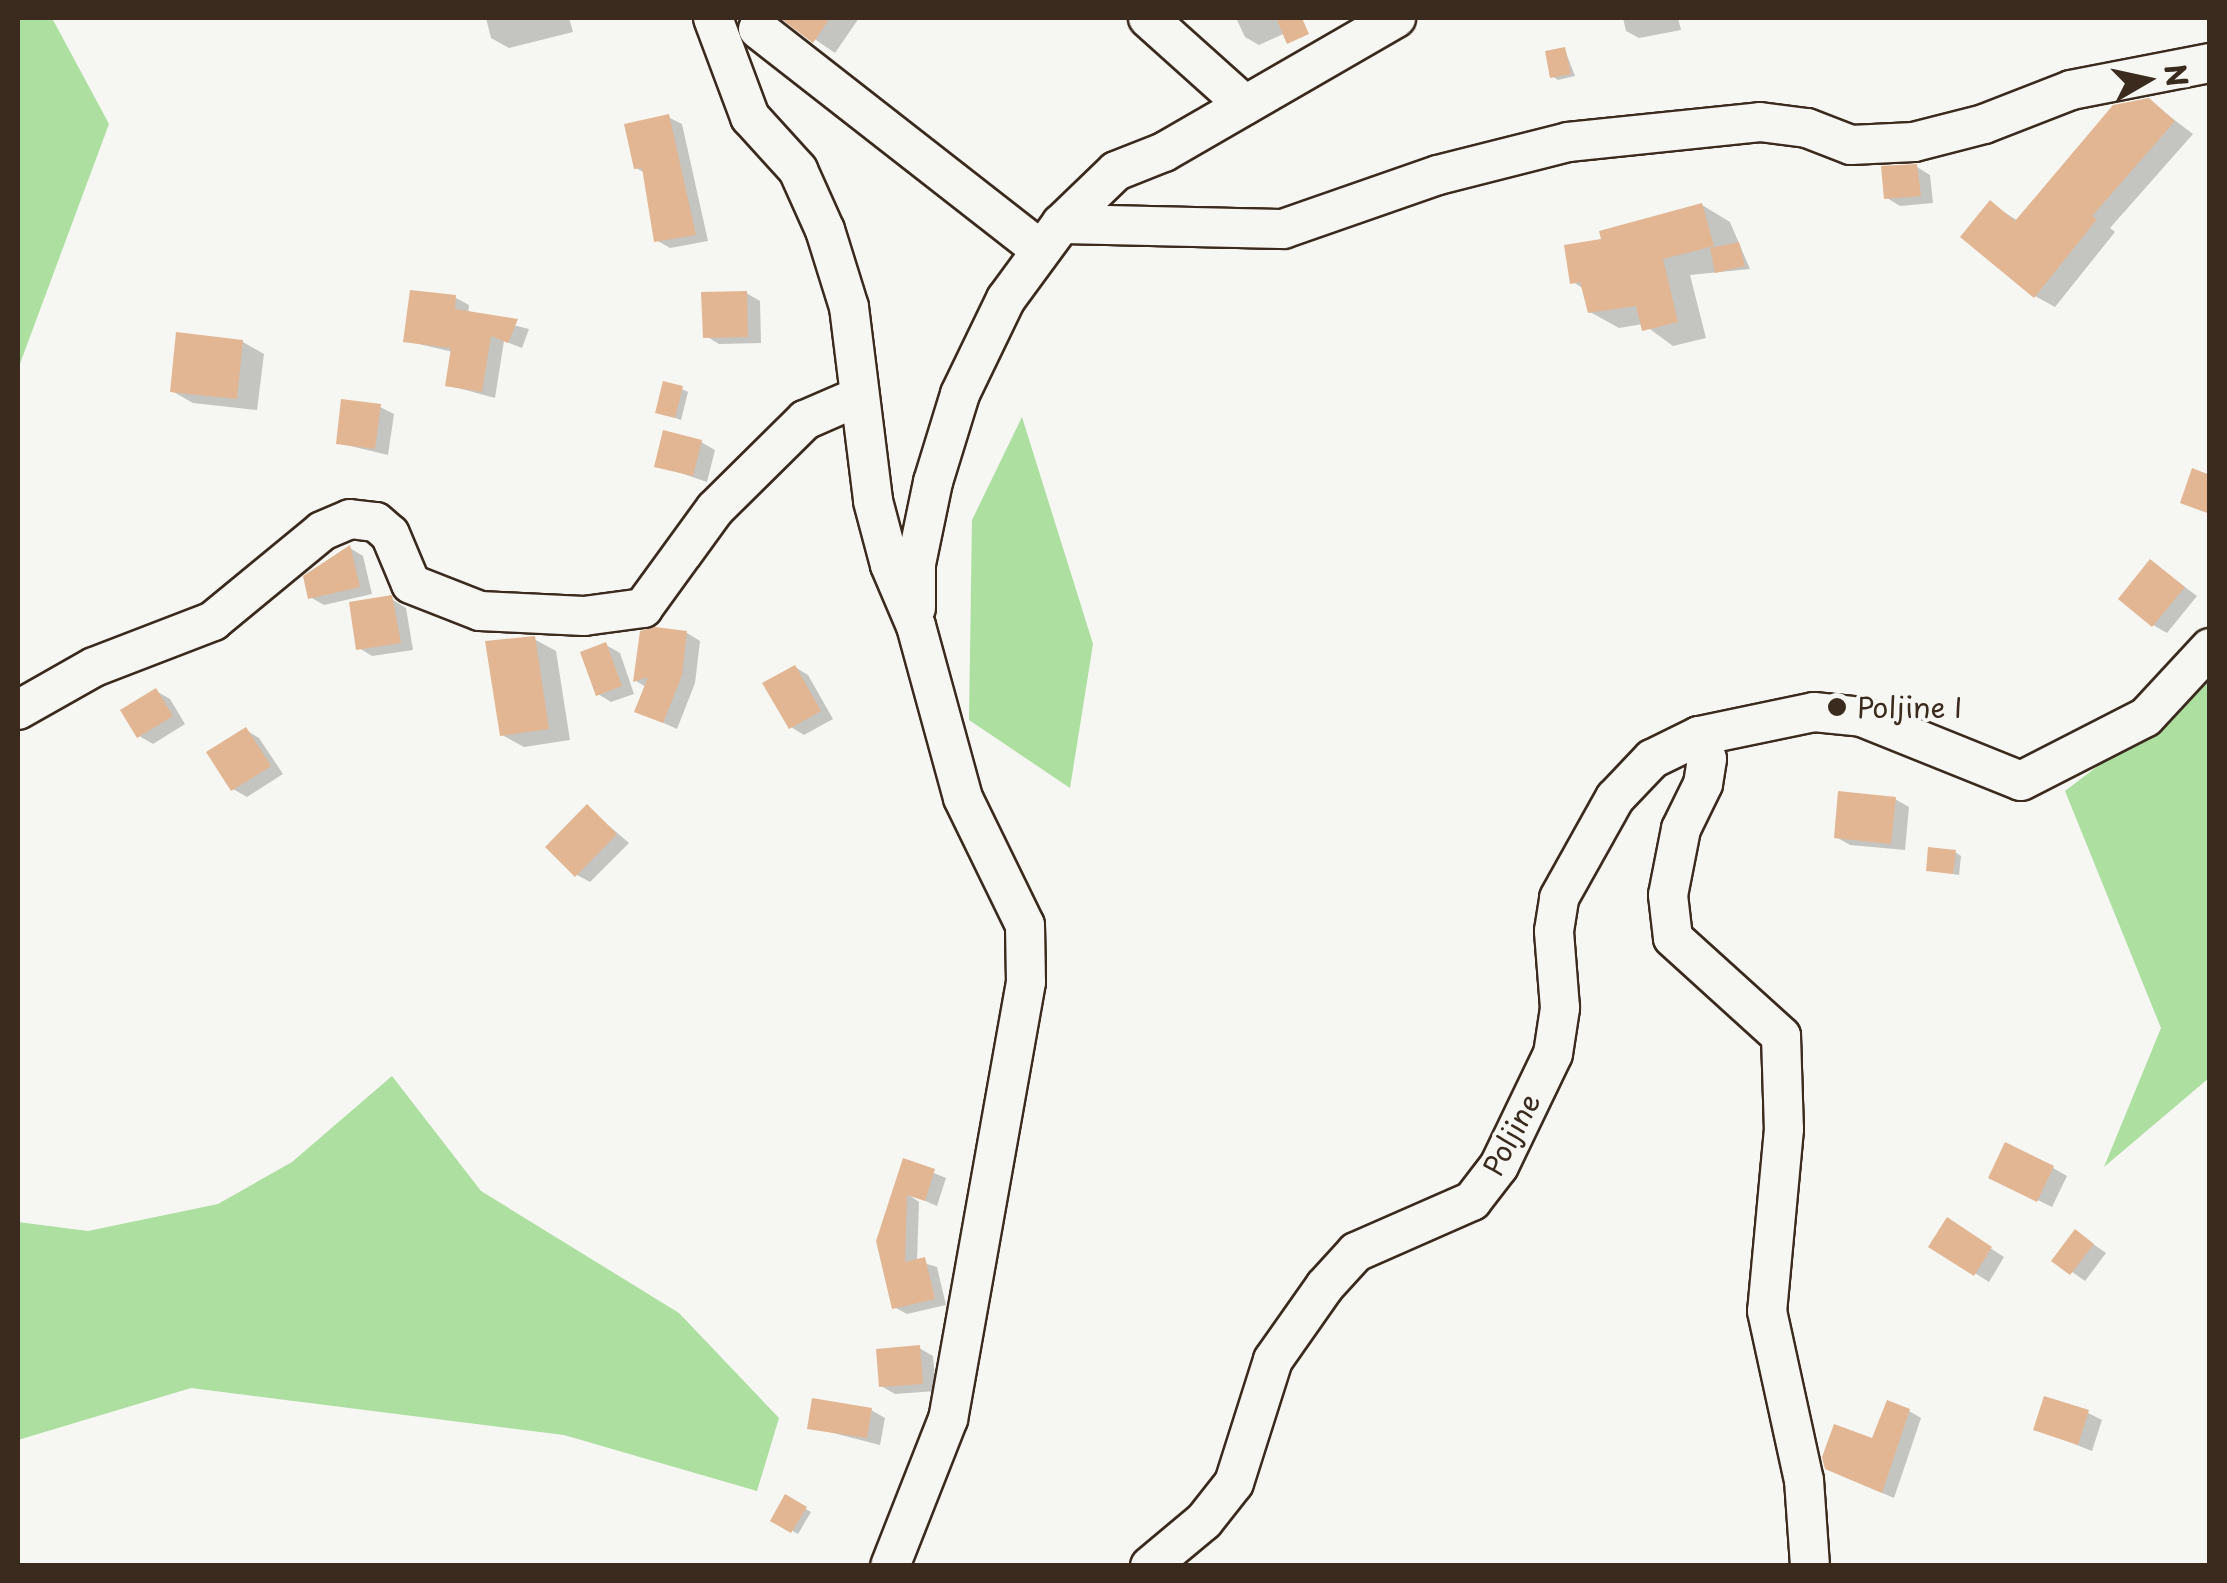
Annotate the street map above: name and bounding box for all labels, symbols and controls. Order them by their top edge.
north arrow [2097,30,2197,130]
text: N [2154,61,2200,90]
place label: Poljine I [1857,690,1963,724]
marker: Poljine I [1826,696,1848,718]
street label: Poljine [1475,1087,1547,1181]

